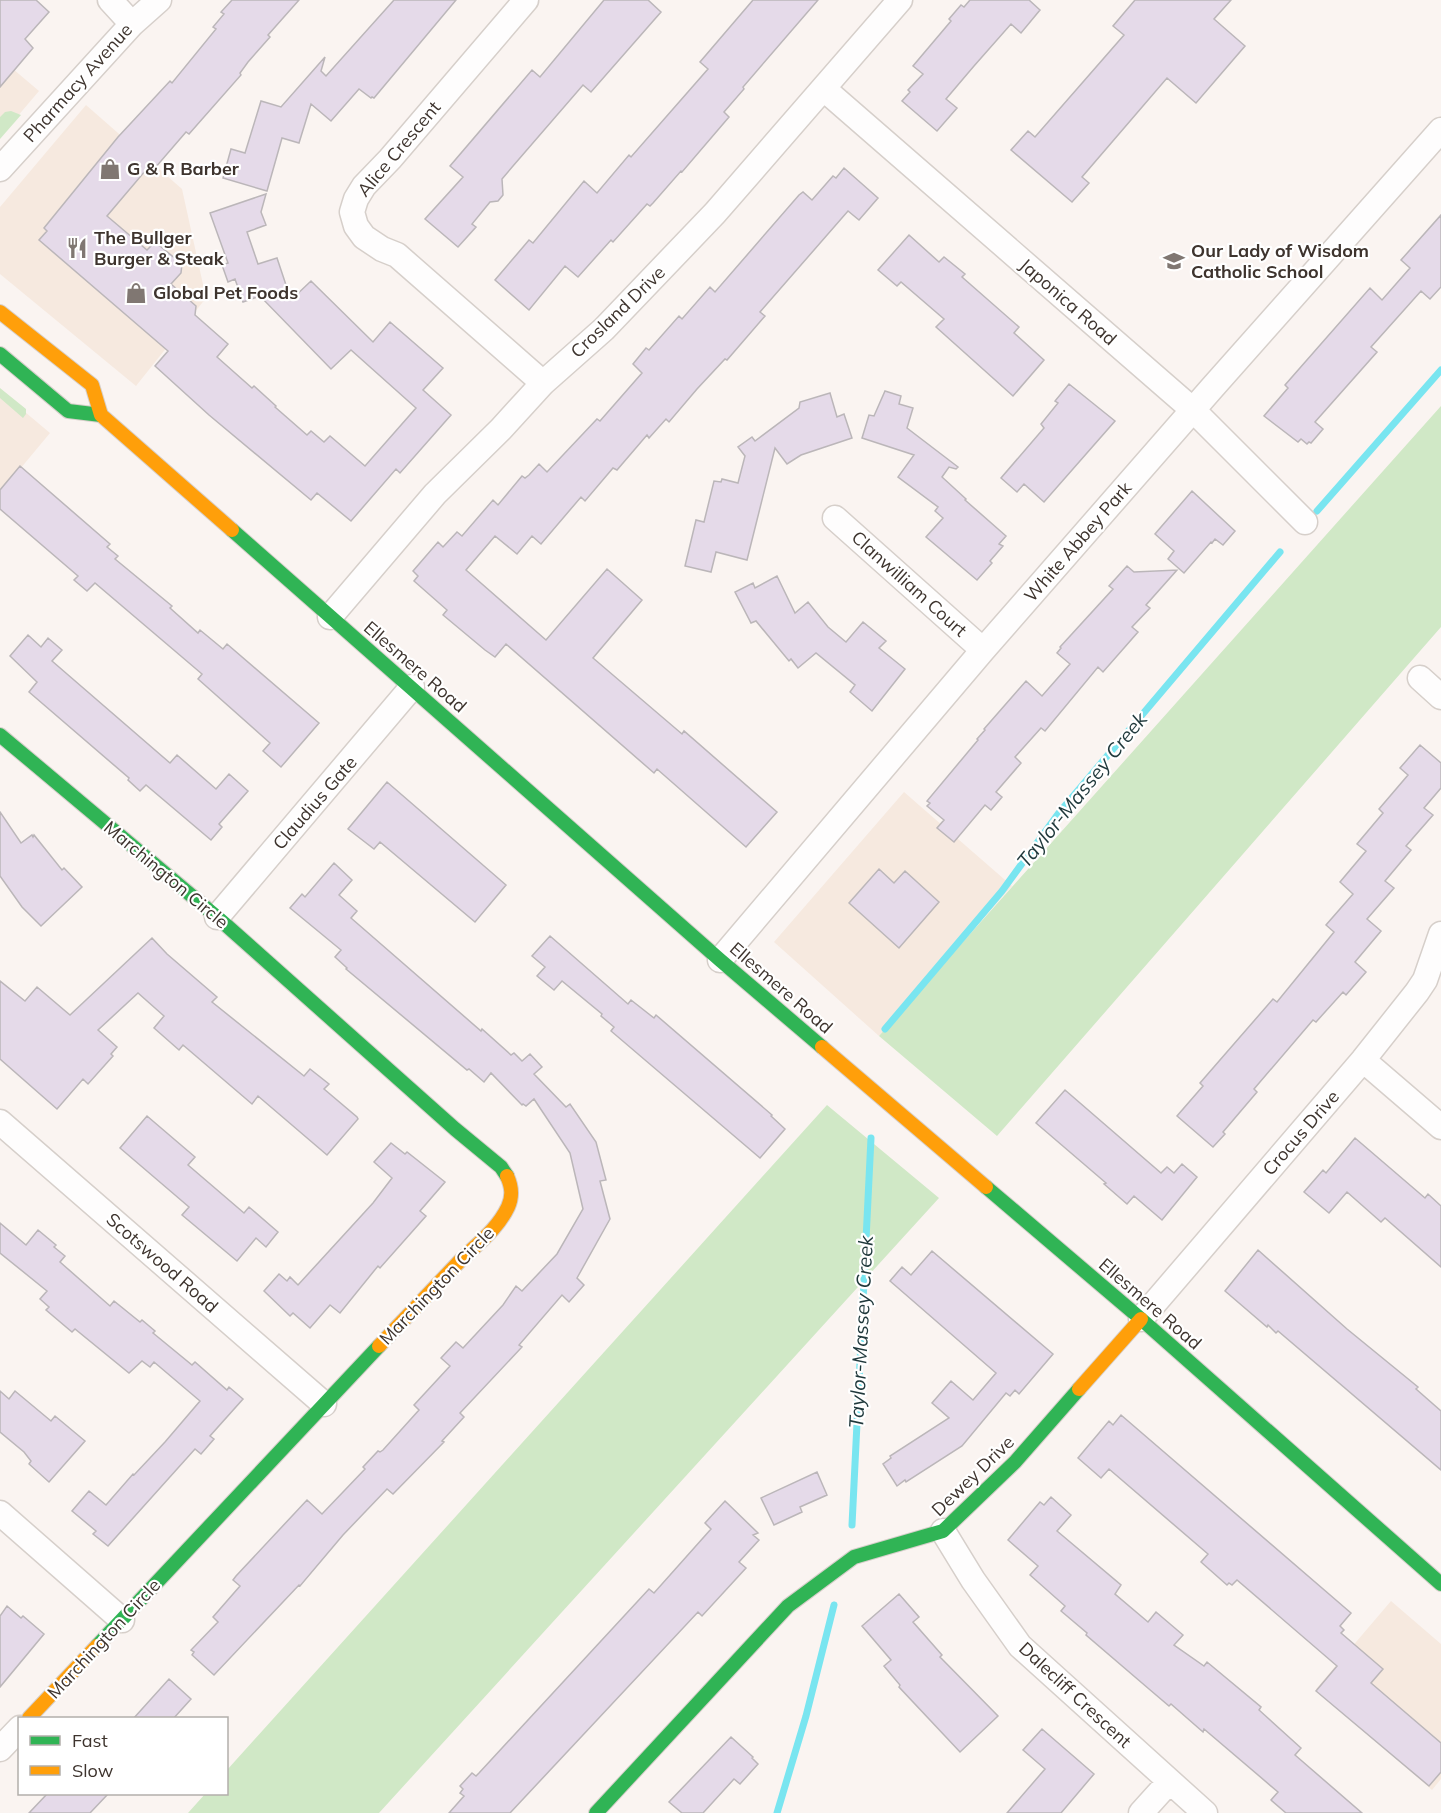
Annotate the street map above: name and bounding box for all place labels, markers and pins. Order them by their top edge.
shop icon: G & R Barber [98,157,122,181]
place label: G & R Barber [127,157,240,180]
place label: The Bullger Burger & Steak [94,226,225,270]
restaurant icon: The Bullger Burger & Steak [65,236,89,260]
place label: Our Lady of Wisdom Catholic School [1191,239,1369,283]
school or university icon: Our Lady of Wisdom Catholic School [1162,249,1186,273]
shop icon: Global Pet Foods [124,281,148,305]
place label: Global Pet Foods [153,281,298,304]

